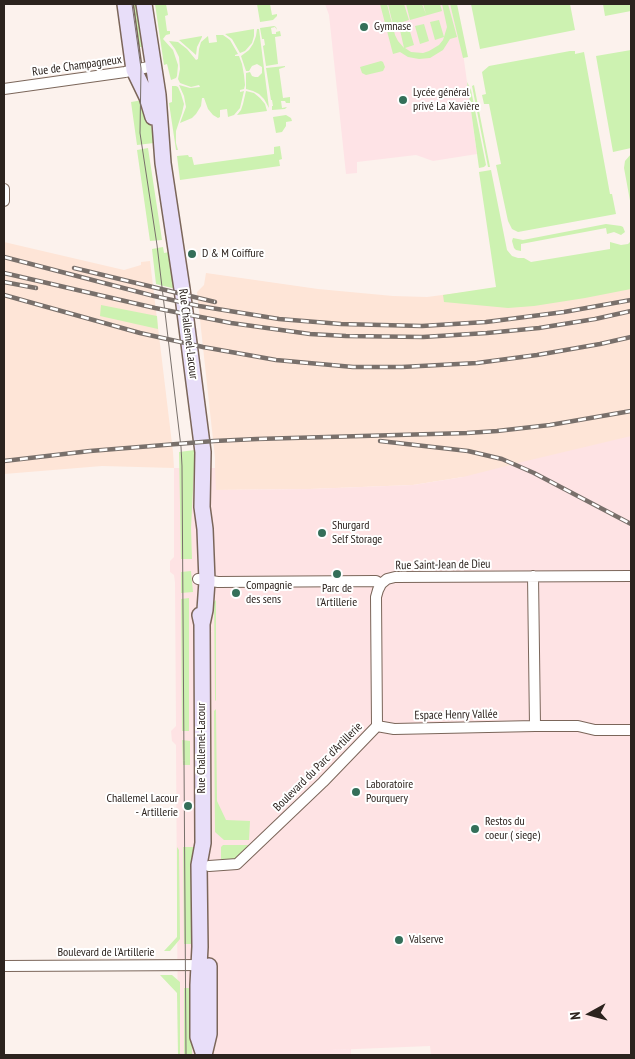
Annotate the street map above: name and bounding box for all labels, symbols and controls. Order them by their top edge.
place label: Gymnase [374,20,411,34]
marker: Gymnase [358,21,370,33]
street label: Rue de Champagneux [31,53,123,79]
place label: Lycée général privé La Xavière [413,86,479,114]
marker: Lycée général privé La Xavière [397,94,409,106]
place label: D & M Coiffure [202,247,264,261]
marker: D & M Coiffure [186,248,198,260]
street label: Rue Challemel-Lacour [175,288,201,380]
place label: Shurgard Self Storage [332,519,382,547]
marker: Shurgard Self Storage [316,527,328,539]
street label: Rue Saint-Jean de Dieu [395,557,491,573]
marker: Parc de l'Artillerie [331,568,343,580]
place label: Compagnie des sens [246,579,292,607]
place label: Parc de l'Artillerie [317,582,357,610]
marker: Compagnie des sens [230,587,242,599]
street label: Rue Challemel-Lacour [195,702,209,794]
street label: Espace Henry Vallée [414,707,498,723]
street label: Boulevard du Parc d'Artillerie [271,720,365,814]
place label: Laboratoire Pourquery [366,778,413,806]
marker: Laboratoire Pourquery [350,786,362,798]
place label: Challemel Lacour - Artillerie [106,792,178,820]
marker: Challemel Lacour - Artillerie [182,800,194,812]
place label: Restos du coeur ( siege) [485,815,540,843]
marker: Restos du coeur ( siege) [469,823,481,835]
place label: Valserve [409,933,444,947]
marker: Valserve [393,934,405,946]
street label: Boulevard de l'Artillerie [57,946,155,960]
north arrow [565,989,615,1039]
text: N [566,1011,585,1021]

